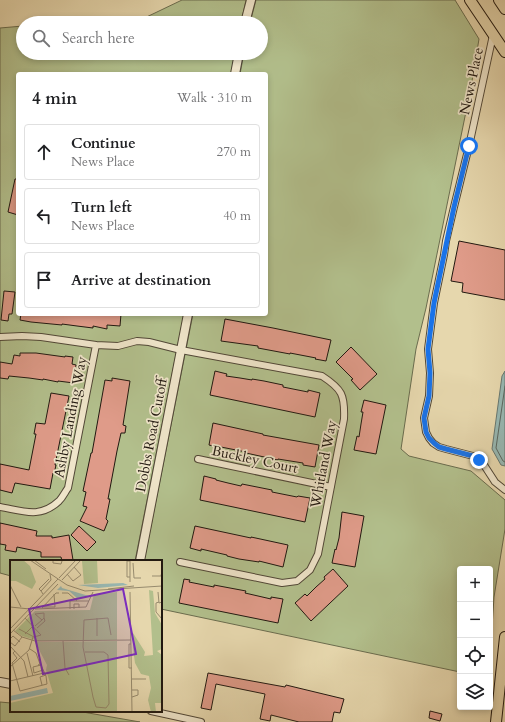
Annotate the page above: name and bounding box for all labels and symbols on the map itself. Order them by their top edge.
street label: News Place [455,46,488,117]
route start [460,137,478,155]
street label: Ashby Landing Way [49,354,92,479]
street label: Dobbs Road Cutoff [131,374,172,494]
street label: Whitland Way [305,418,341,511]
street label: Buckley Court [210,441,300,478]
route end [470,451,488,469]
inset map [10,560,162,712]

